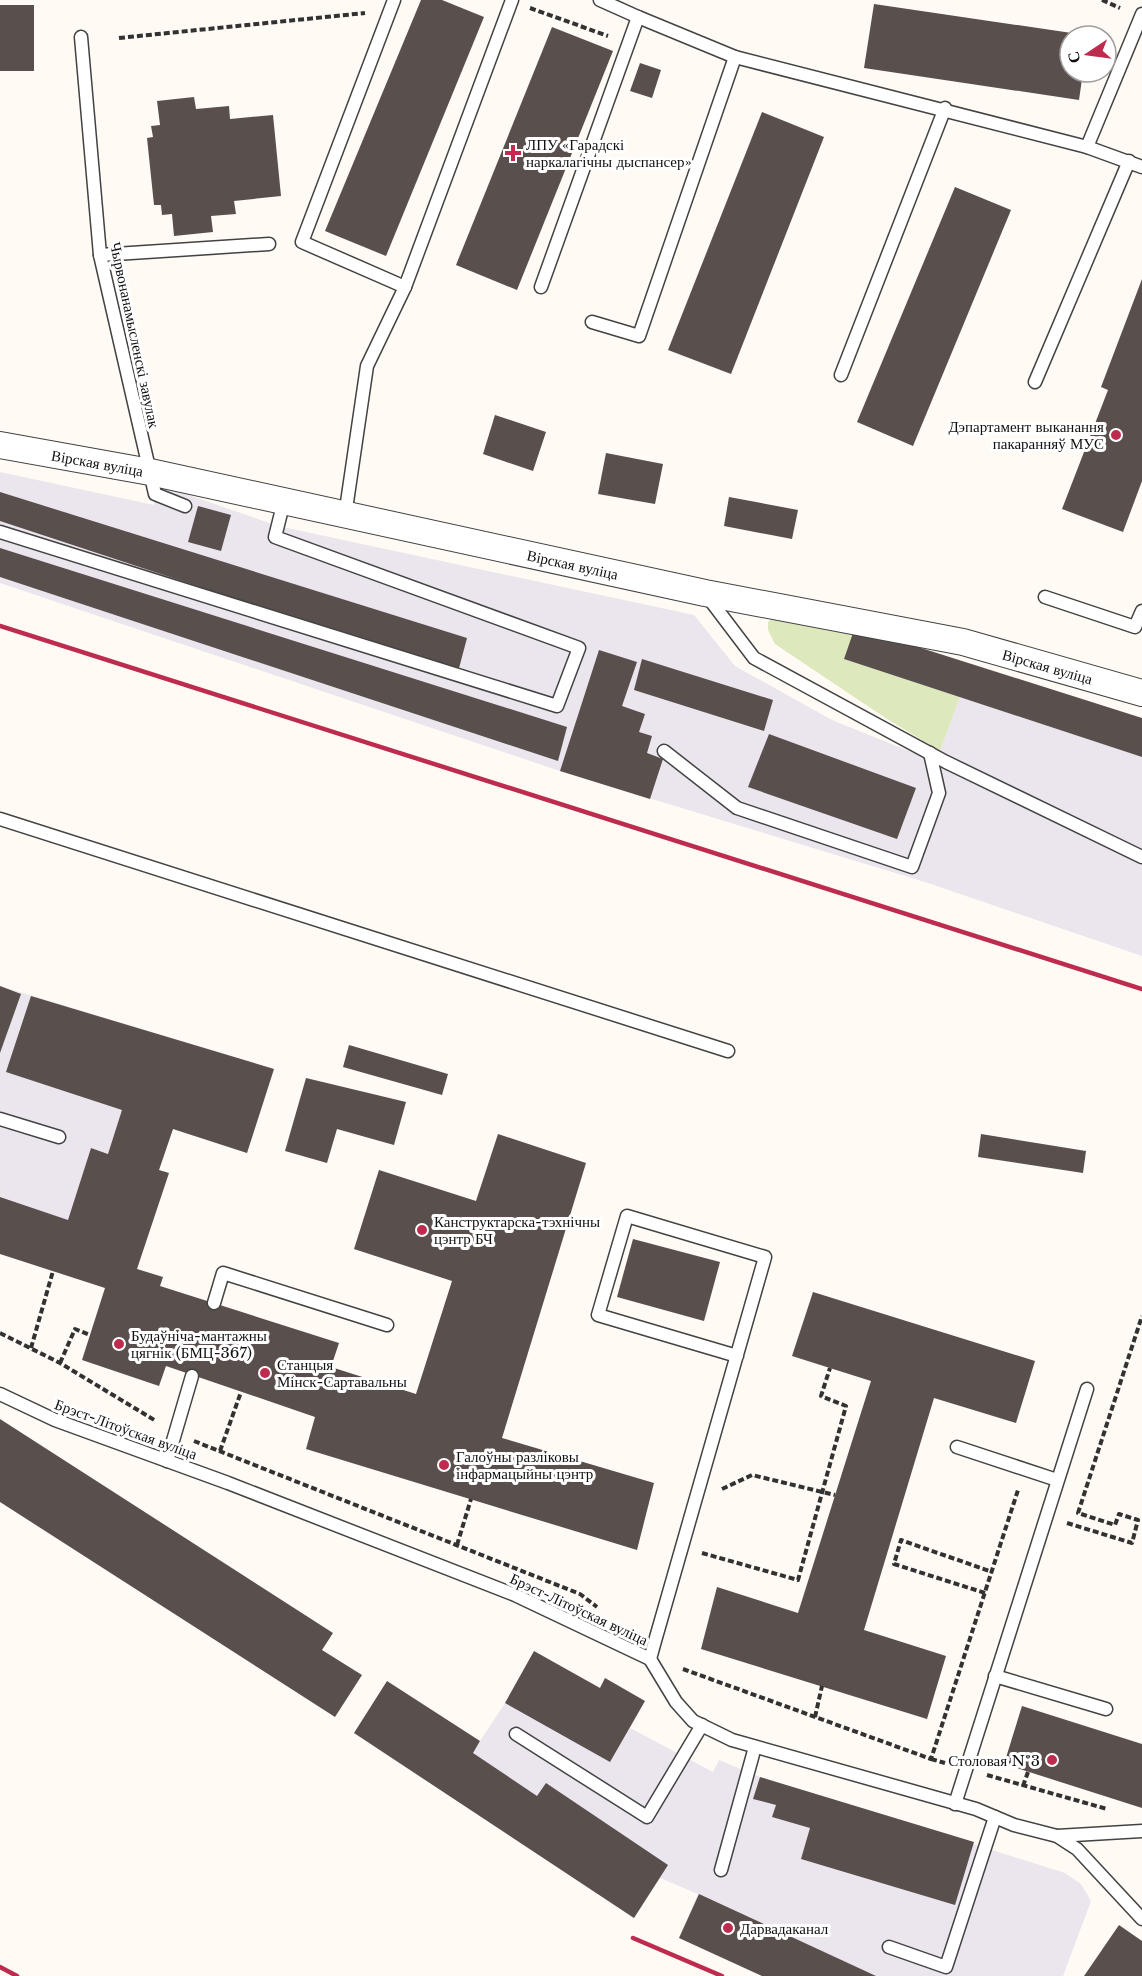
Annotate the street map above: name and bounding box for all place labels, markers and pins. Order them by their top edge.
place label: ЛПУ «Гарадскі наркалагічны дыспансер» [526,135,692,171]
marker: ЛПУ «Гарадскі наркалагічны дыспансер» [504,144,522,162]
place label: Дэпартамент выканання пакаранняў МУС [948,417,1104,453]
marker: Дэпартамент выканання пакаранняў МУС [1109,428,1123,442]
place label: Канструктарска-тэхнічны цэнтр БЧ [434,1212,600,1248]
marker: Канструктарска-тэхнічны цэнтр БЧ [415,1223,429,1237]
place label: Будаўніча-мантажны цягнік (БМЦ-367) [131,1326,267,1362]
marker: Будаўніча-мантажны цягнік (БМЦ-367) [112,1337,126,1351]
place label: Станцыя Мінск-Сартавальны [277,1355,407,1391]
marker: Станцыя Мінск-Сартавальны [258,1366,272,1380]
place label: Галоўны разліковы інфармацыйны цэнтр [456,1447,593,1483]
marker: Галоўны разліковы інфармацыйны цэнтр [437,1458,451,1472]
place label: Столовая №3 [948,1751,1040,1770]
marker: Столовая №3 [1045,1753,1059,1767]
place label: Дарвадаканал [740,1919,829,1938]
marker: Дарвадаканал [721,1921,735,1935]

